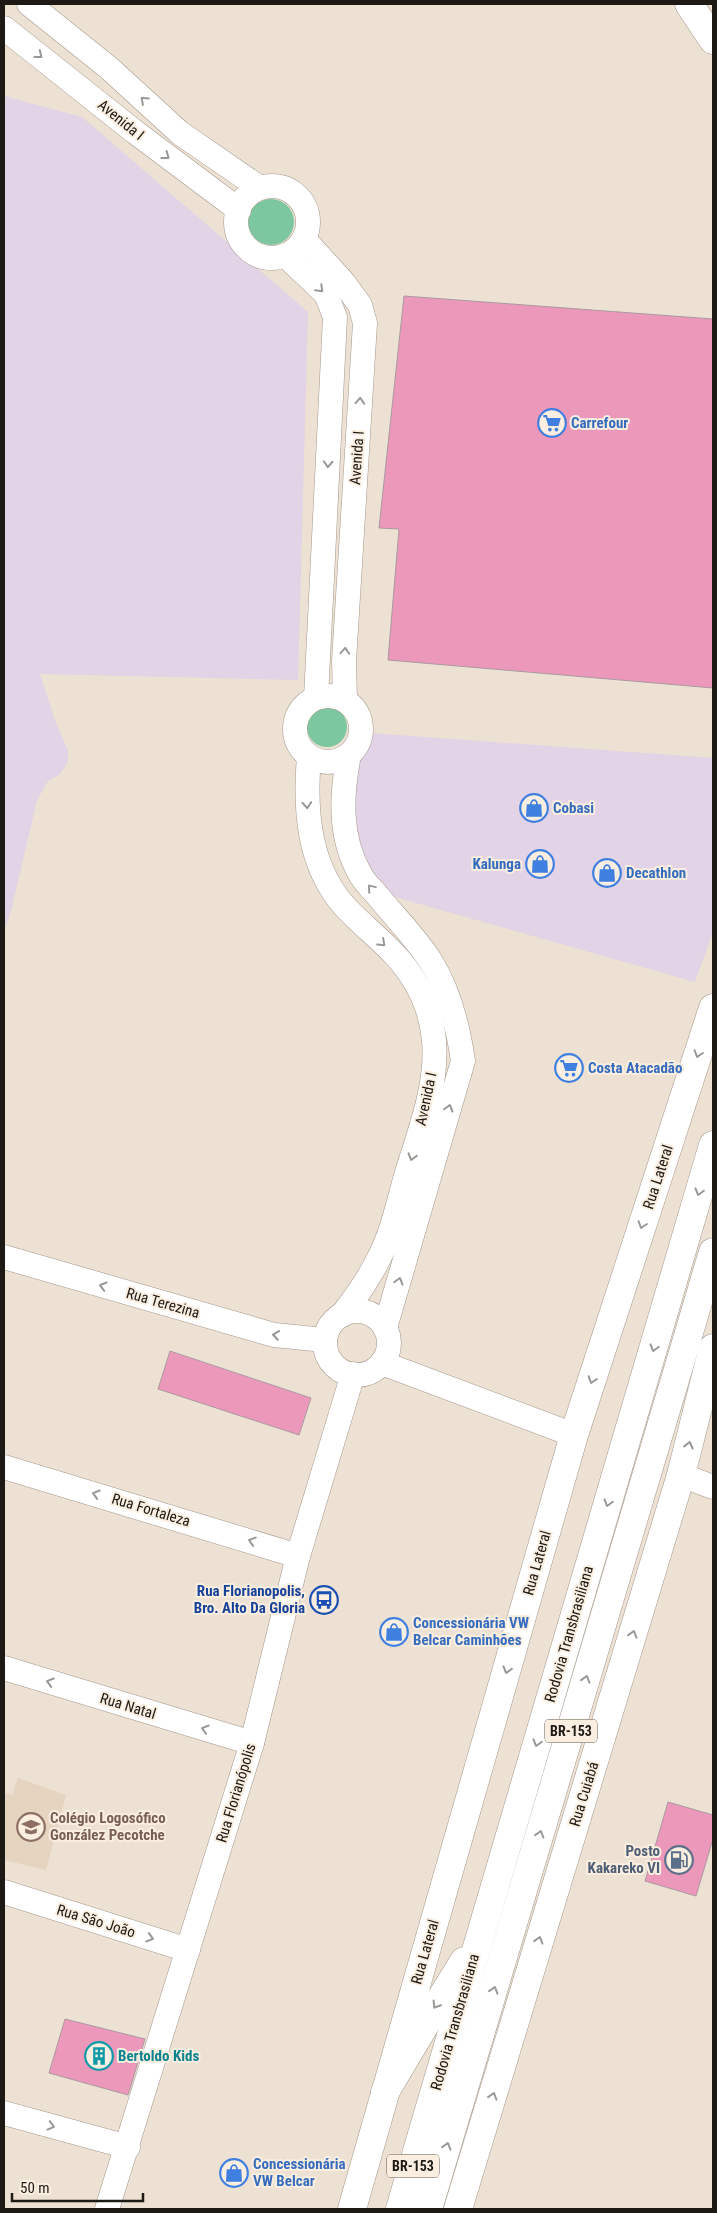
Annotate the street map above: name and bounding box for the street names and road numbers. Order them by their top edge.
street label: Avenida I [94,96,148,144]
street label: Avenida I [346,430,368,486]
street label: Avenida I [412,1071,440,1127]
street label: Rua Lateral [639,1143,677,1211]
street label: Rua Terezina [124,1284,202,1322]
street label: Rua Fortaleza [110,1490,192,1530]
street label: Rua Lateral [519,1529,555,1597]
street label: Rodovia Transbrasiliana [541,1564,597,1704]
street label: Rua Natal [98,1689,158,1723]
road number: BR-153 [545,1720,597,1742]
street label: Rua Florianópolis [212,1741,260,1845]
street label: Rua Cuiabá [566,1759,602,1829]
street label: Rua São João [55,1901,137,1941]
street label: Rua Lateral [407,1918,443,1986]
street label: Rodovia Transbrasiliana [427,1952,483,2092]
road number: BR-153 [387,2154,439,2178]

